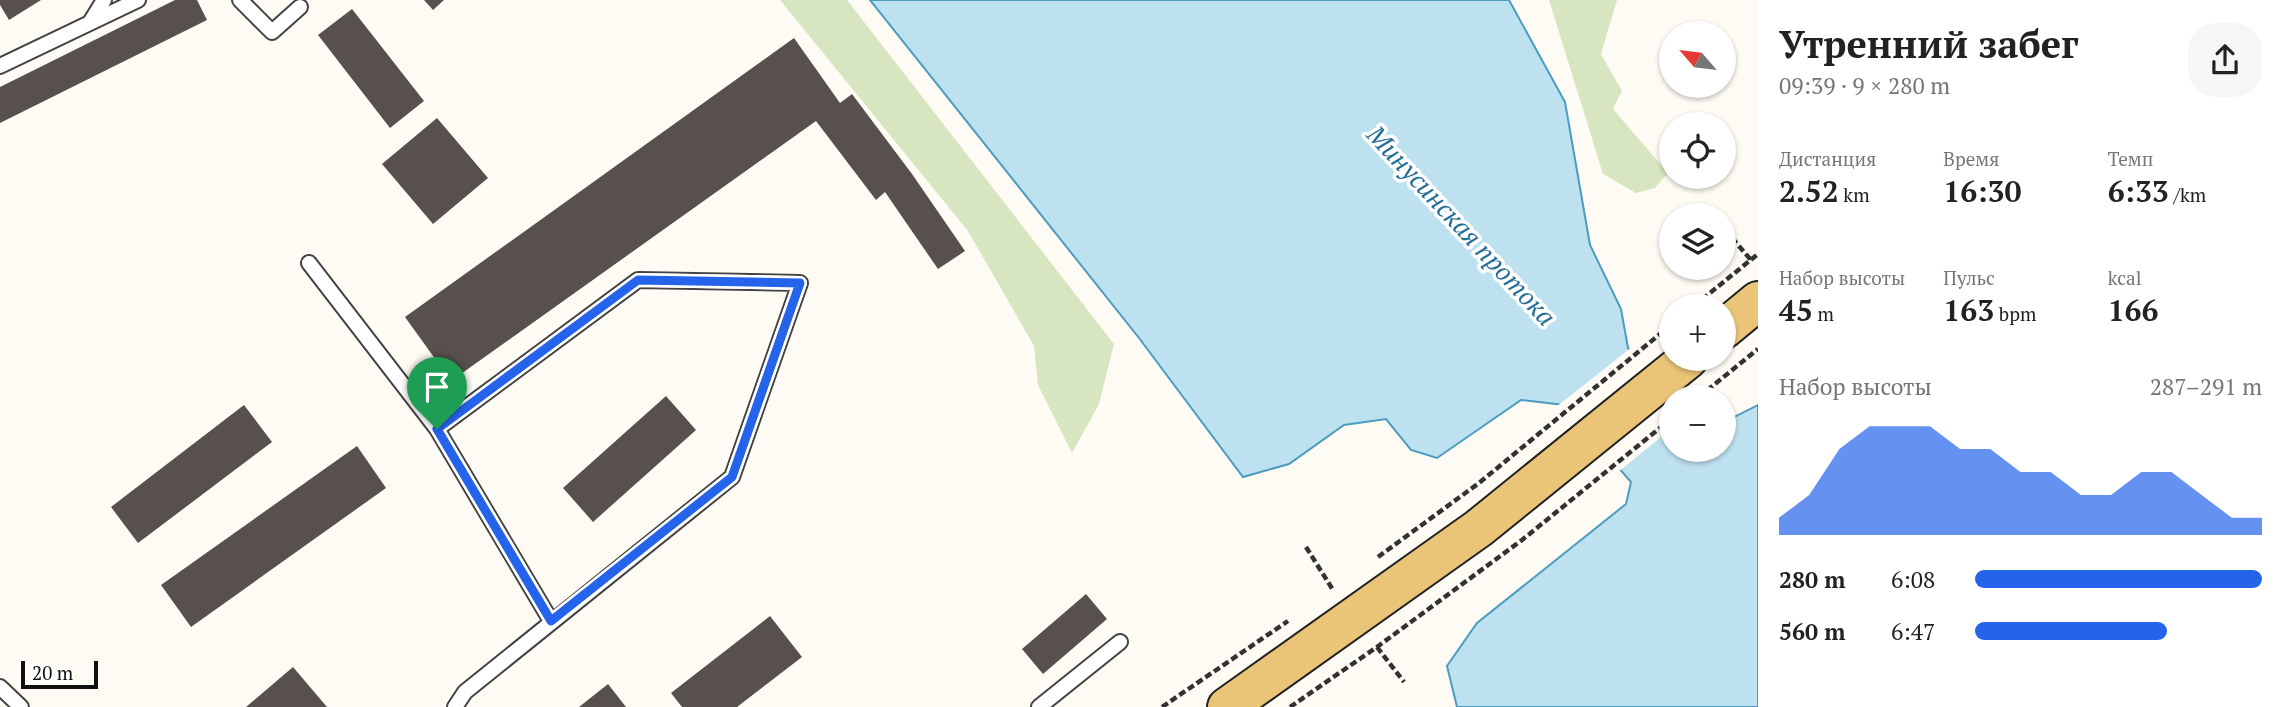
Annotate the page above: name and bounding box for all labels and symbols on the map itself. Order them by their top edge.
north arrow [1659,21,1736,98]
water label: Минусинская протока [1360,117,1564,332]
pin [407,357,467,429]
scale bar [21,658,98,690]

